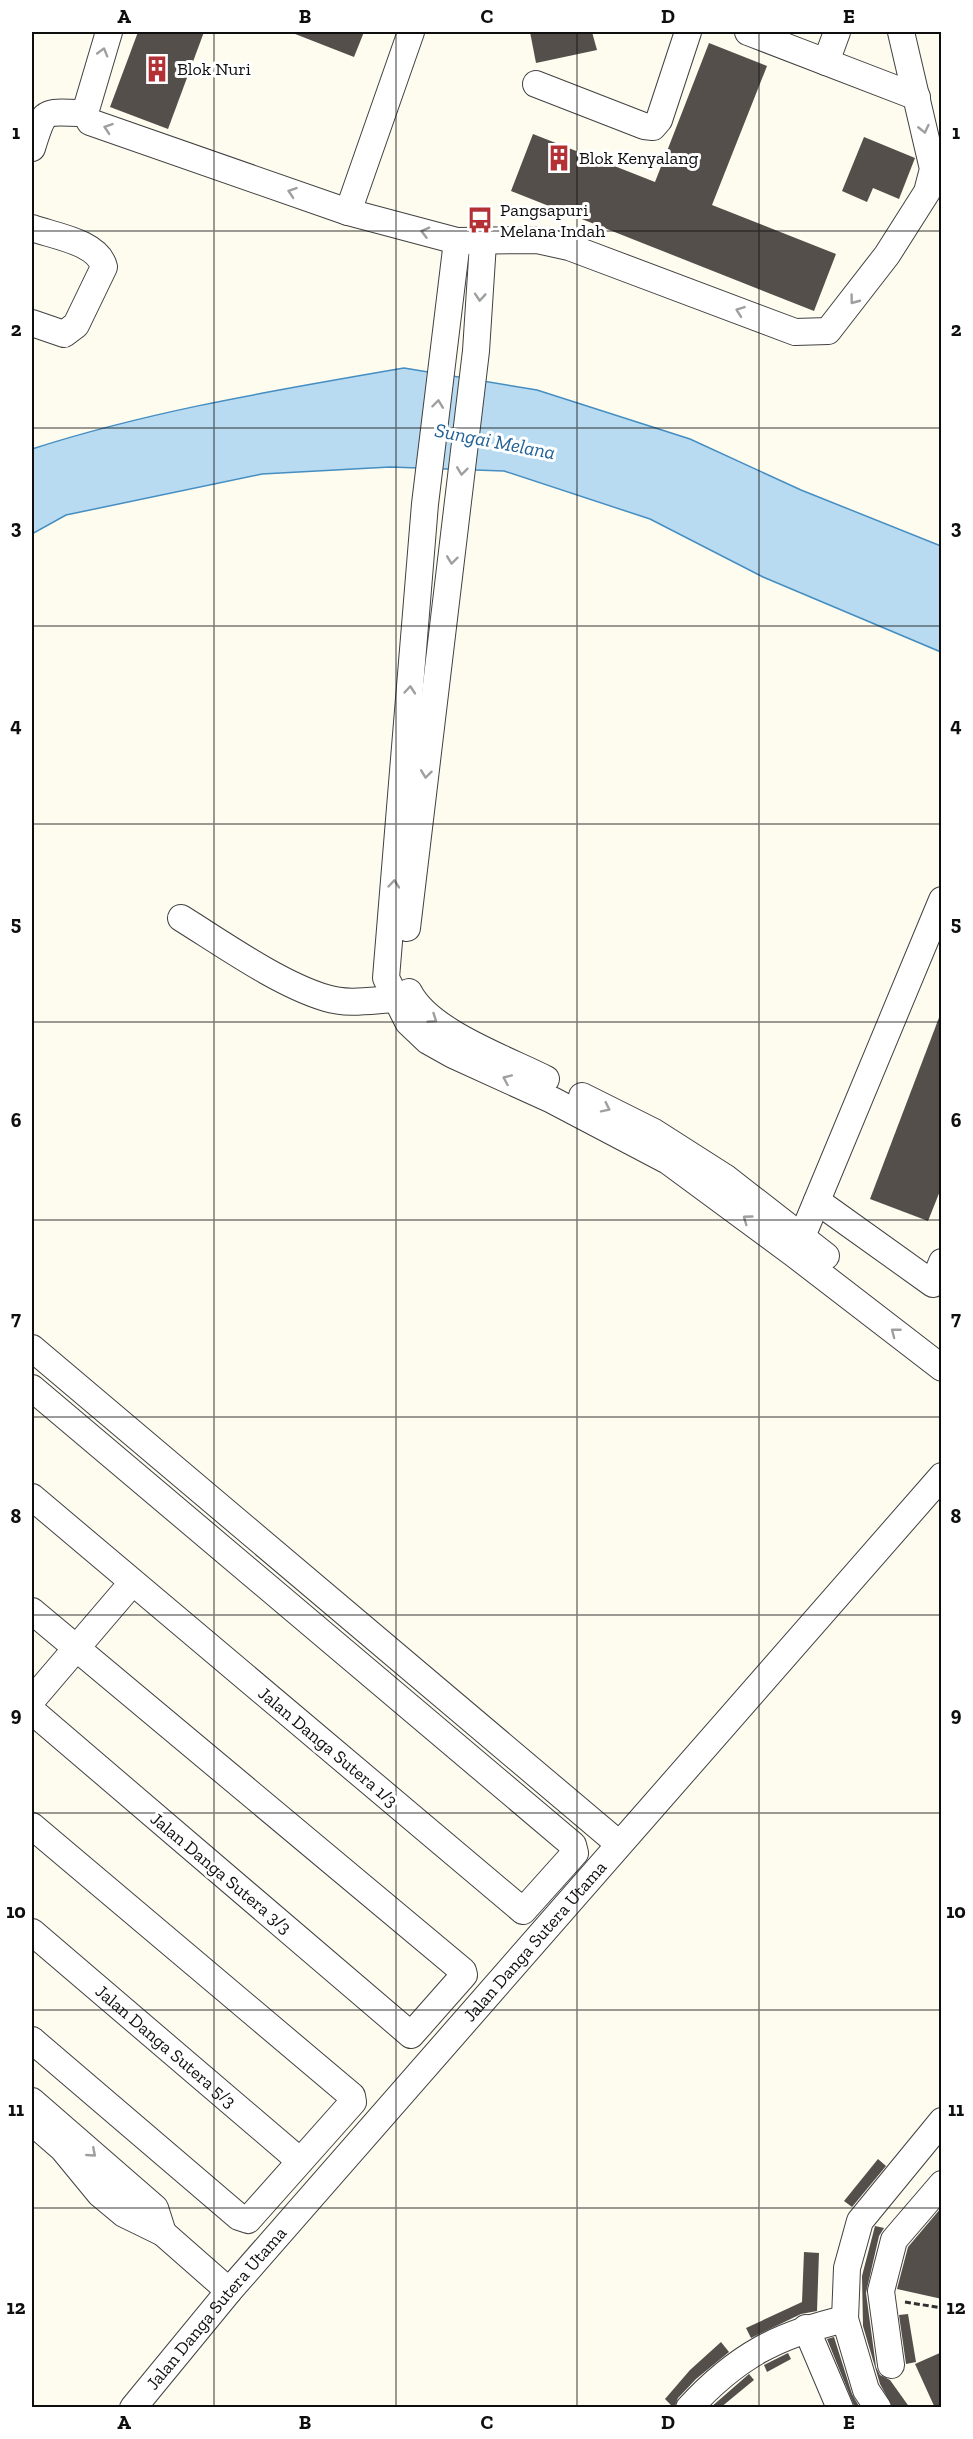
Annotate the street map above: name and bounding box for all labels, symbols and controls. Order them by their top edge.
text: A [117,4,131,28]
text: B [299,4,311,28]
text: C [481,4,494,28]
text: D [661,4,675,28]
text: E [843,4,855,28]
one-way arrow [96,47,108,58]
building icon: Blok Nuri [142,54,172,84]
place label: Blok Nuri [177,58,251,80]
text: 1 [12,120,20,144]
text: 1 [952,120,960,144]
one-way arrow [103,122,114,135]
one-way arrow [917,124,930,134]
building icon: Blok Kenyalang [544,143,574,173]
place label: Blok Kenyalang [579,147,698,169]
one-way arrow [287,187,298,200]
place label: Pangsapuri Melana Indah [500,199,605,242]
bus stop icon: Pangsapuri Melana Indah [465,205,495,235]
one-way arrow [420,227,430,240]
one-way arrow [473,292,486,301]
one-way arrow [850,293,861,304]
one-way arrow [735,306,746,318]
text: 2 [11,317,22,341]
text: 2 [951,317,962,341]
one-way arrow [431,399,444,408]
water label: Sungai Melana [433,418,557,464]
one-way arrow [456,467,469,476]
text: 3 [11,515,22,539]
text: 3 [951,515,962,539]
one-way arrow [446,555,458,565]
one-way arrow [403,686,416,695]
text: 4 [10,713,22,737]
text: 4 [950,713,962,737]
one-way arrow [420,770,432,779]
one-way arrow [387,880,400,889]
text: 5 [11,911,21,935]
text: 5 [951,911,961,935]
one-way arrow [427,1012,438,1023]
one-way arrow [502,1074,513,1086]
one-way arrow [600,1101,611,1113]
text: 6 [11,1108,22,1132]
text: 6 [951,1108,962,1132]
one-way arrow [743,1215,754,1226]
text: 7 [11,1306,21,1330]
text: 7 [951,1306,961,1330]
one-way arrow [891,1328,902,1339]
text: 8 [11,1504,22,1528]
text: 8 [951,1504,962,1528]
street label: Jalan Danga Sutera 1/3 [254,1682,402,1812]
text: 9 [11,1702,22,1726]
text: 9 [951,1702,962,1726]
street label: Jalan Danga Sutera 3/3 [146,1808,296,1939]
street label: Jalan Danga Sutera Utama [459,1856,611,2026]
text: 10 [6,1899,26,1923]
text: 10 [946,1899,966,1923]
street label: Jalan Danga Sutera 5/3 [91,1980,241,2113]
text: 11 [8,2097,24,2121]
text: 11 [948,2097,964,2121]
one-way arrow [85,2146,96,2157]
street label: Jalan Danga Sutera Utama [142,2222,291,2394]
text: 12 [7,2295,26,2319]
text: 12 [947,2295,966,2319]
text: A [117,2410,131,2434]
text: B [299,2410,311,2434]
text: C [481,2410,494,2434]
text: D [661,2410,675,2434]
text: E [843,2410,855,2434]

